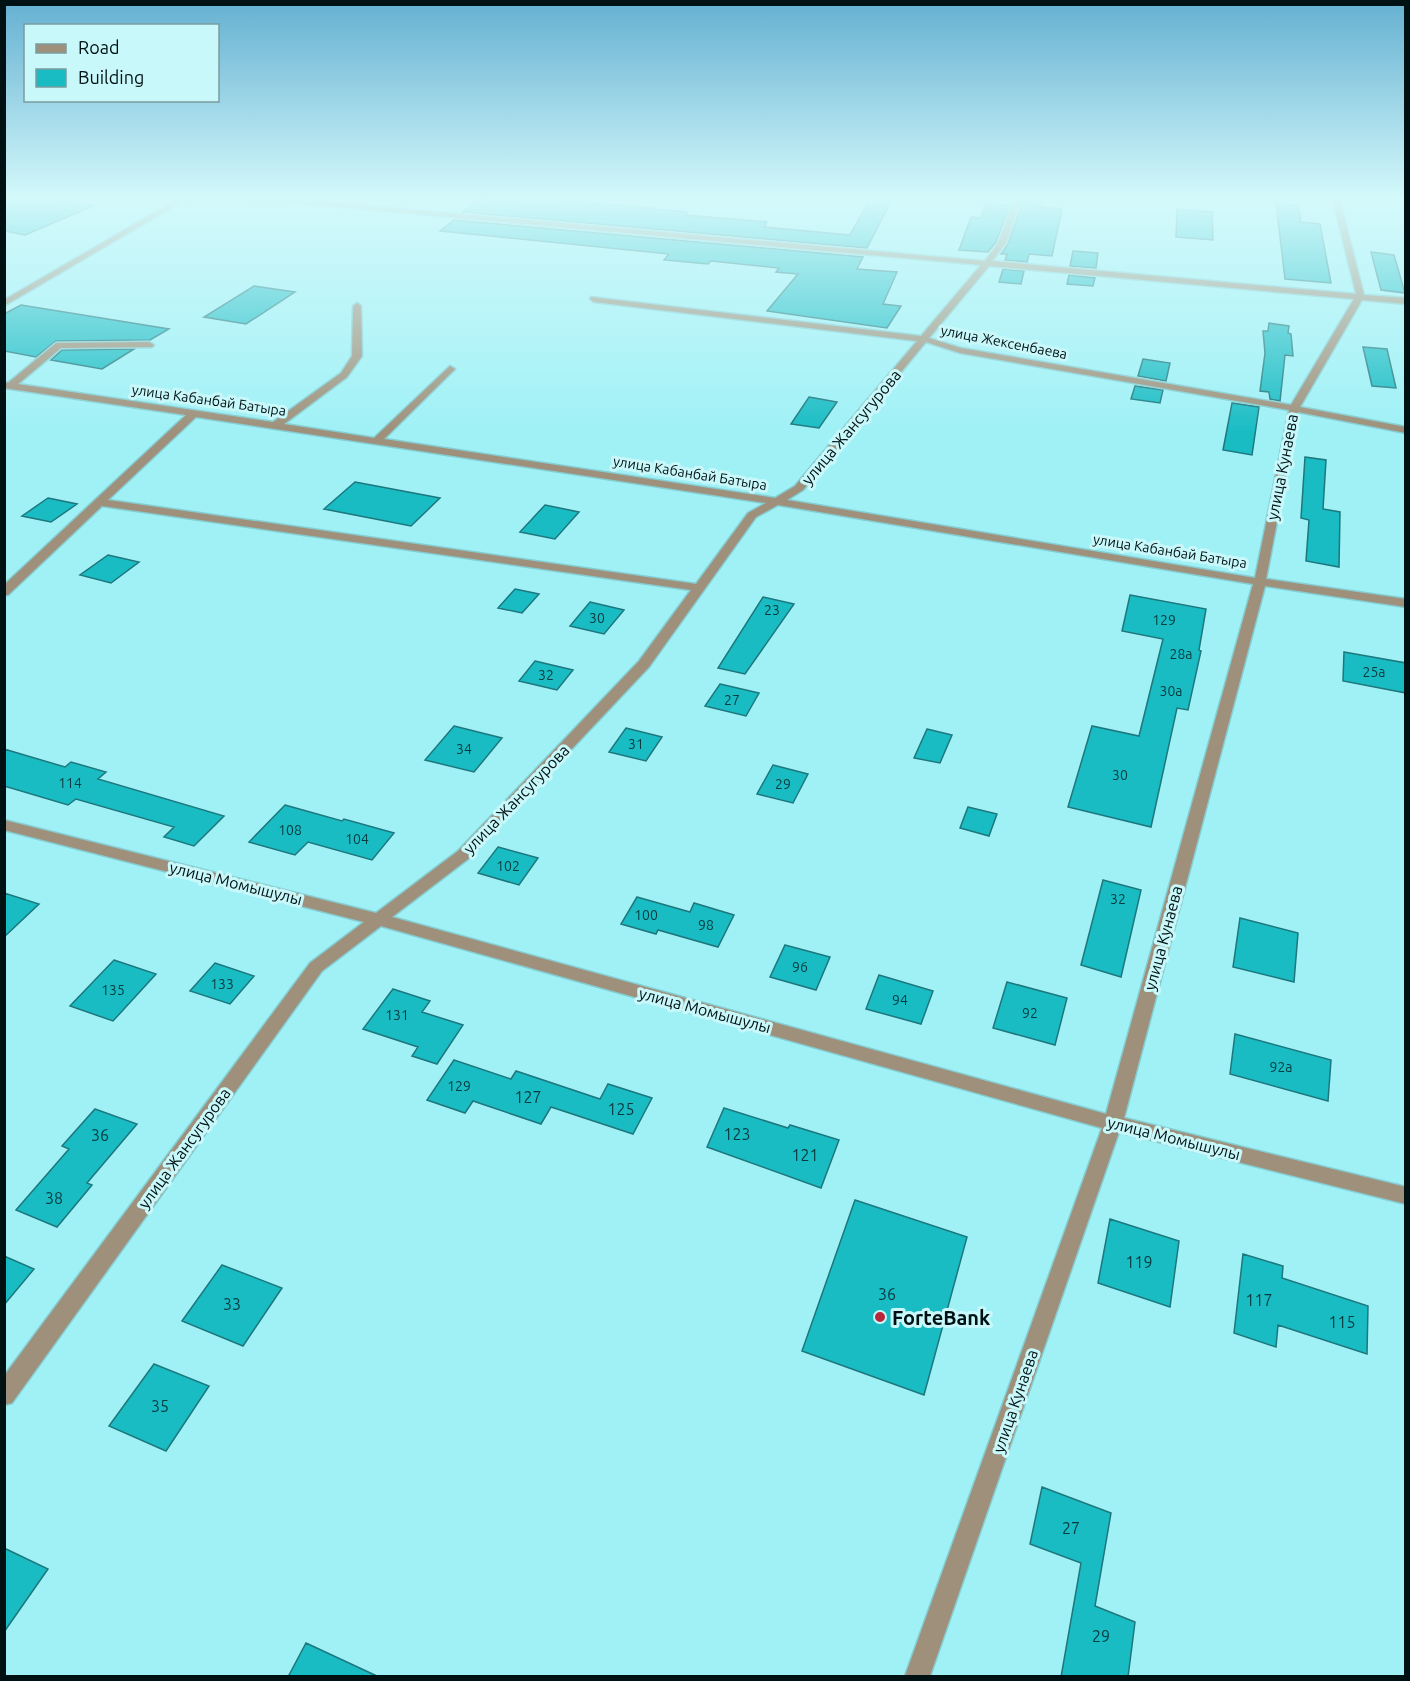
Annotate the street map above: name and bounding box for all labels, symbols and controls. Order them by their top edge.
legend [24,24,219,102]
text: Road [78,37,120,57]
text: Building [78,67,144,87]
street label: улица Жексенбаева [939,322,1069,362]
street label: улица Жансугурова [798,366,904,488]
street label: улица Кабанбай Батыра [131,381,287,419]
street label: улица Кунаева [1263,412,1301,522]
street label: улица Кабанбай Батыра [612,453,768,493]
street label: улица Кабанбай Батыра [1092,531,1248,571]
house number: 23 [764,602,780,618]
house number: 30 [589,610,605,626]
house number: 129 [1152,612,1176,628]
house number: 28а [1170,646,1193,662]
house number: 25а [1363,664,1386,680]
house number: 32 [538,667,554,683]
house number: 30а [1160,683,1183,699]
house number: 27 [724,692,740,708]
house number: 31 [628,736,644,752]
house number: 34 [456,741,472,757]
street label: улица Жансугурова [459,741,573,857]
house number: 30 [1112,767,1128,783]
house number: 114 [58,775,82,791]
house number: 29 [775,776,791,792]
house number: 108 [278,822,302,838]
house number: 104 [345,831,369,847]
street label: улица Момышулы [168,858,304,908]
house number: 102 [496,858,520,874]
street label: улица Кунаева [1140,884,1186,992]
house number: 32 [1110,891,1126,907]
house number: 100 [634,907,658,923]
house number: 98 [698,917,714,933]
house number: 96 [792,959,808,975]
house number: 133 [210,976,234,992]
house number: 135 [101,982,125,998]
street label: улица Момышулы [637,984,773,1036]
house number: 94 [892,992,908,1008]
house number: 92 [1022,1005,1038,1021]
house number: 131 [385,1007,409,1023]
house number: 92а [1270,1059,1293,1075]
house number: 129 [447,1078,471,1094]
street label: улица Жансугурова [134,1084,234,1212]
house number: 127 [514,1088,542,1106]
house number: 125 [607,1100,635,1118]
street label: улица Момышулы [1106,1113,1242,1163]
house number: 123 [723,1125,751,1143]
house number: 36 [91,1126,109,1144]
house number: 121 [791,1146,819,1164]
house number: 38 [45,1189,63,1207]
house number: 119 [1125,1253,1153,1271]
house number: 36 [878,1285,896,1303]
house number: 117 [1245,1291,1273,1309]
house number: 33 [223,1295,241,1313]
place label: ForteBank [892,1306,990,1329]
marker: ForteBank [873,1310,887,1324]
house number: 115 [1328,1313,1356,1331]
street label: улица Кунаева [989,1347,1041,1455]
house number: 35 [151,1397,169,1415]
house number: 27 [1062,1519,1080,1537]
house number: 29 [1092,1627,1110,1645]

